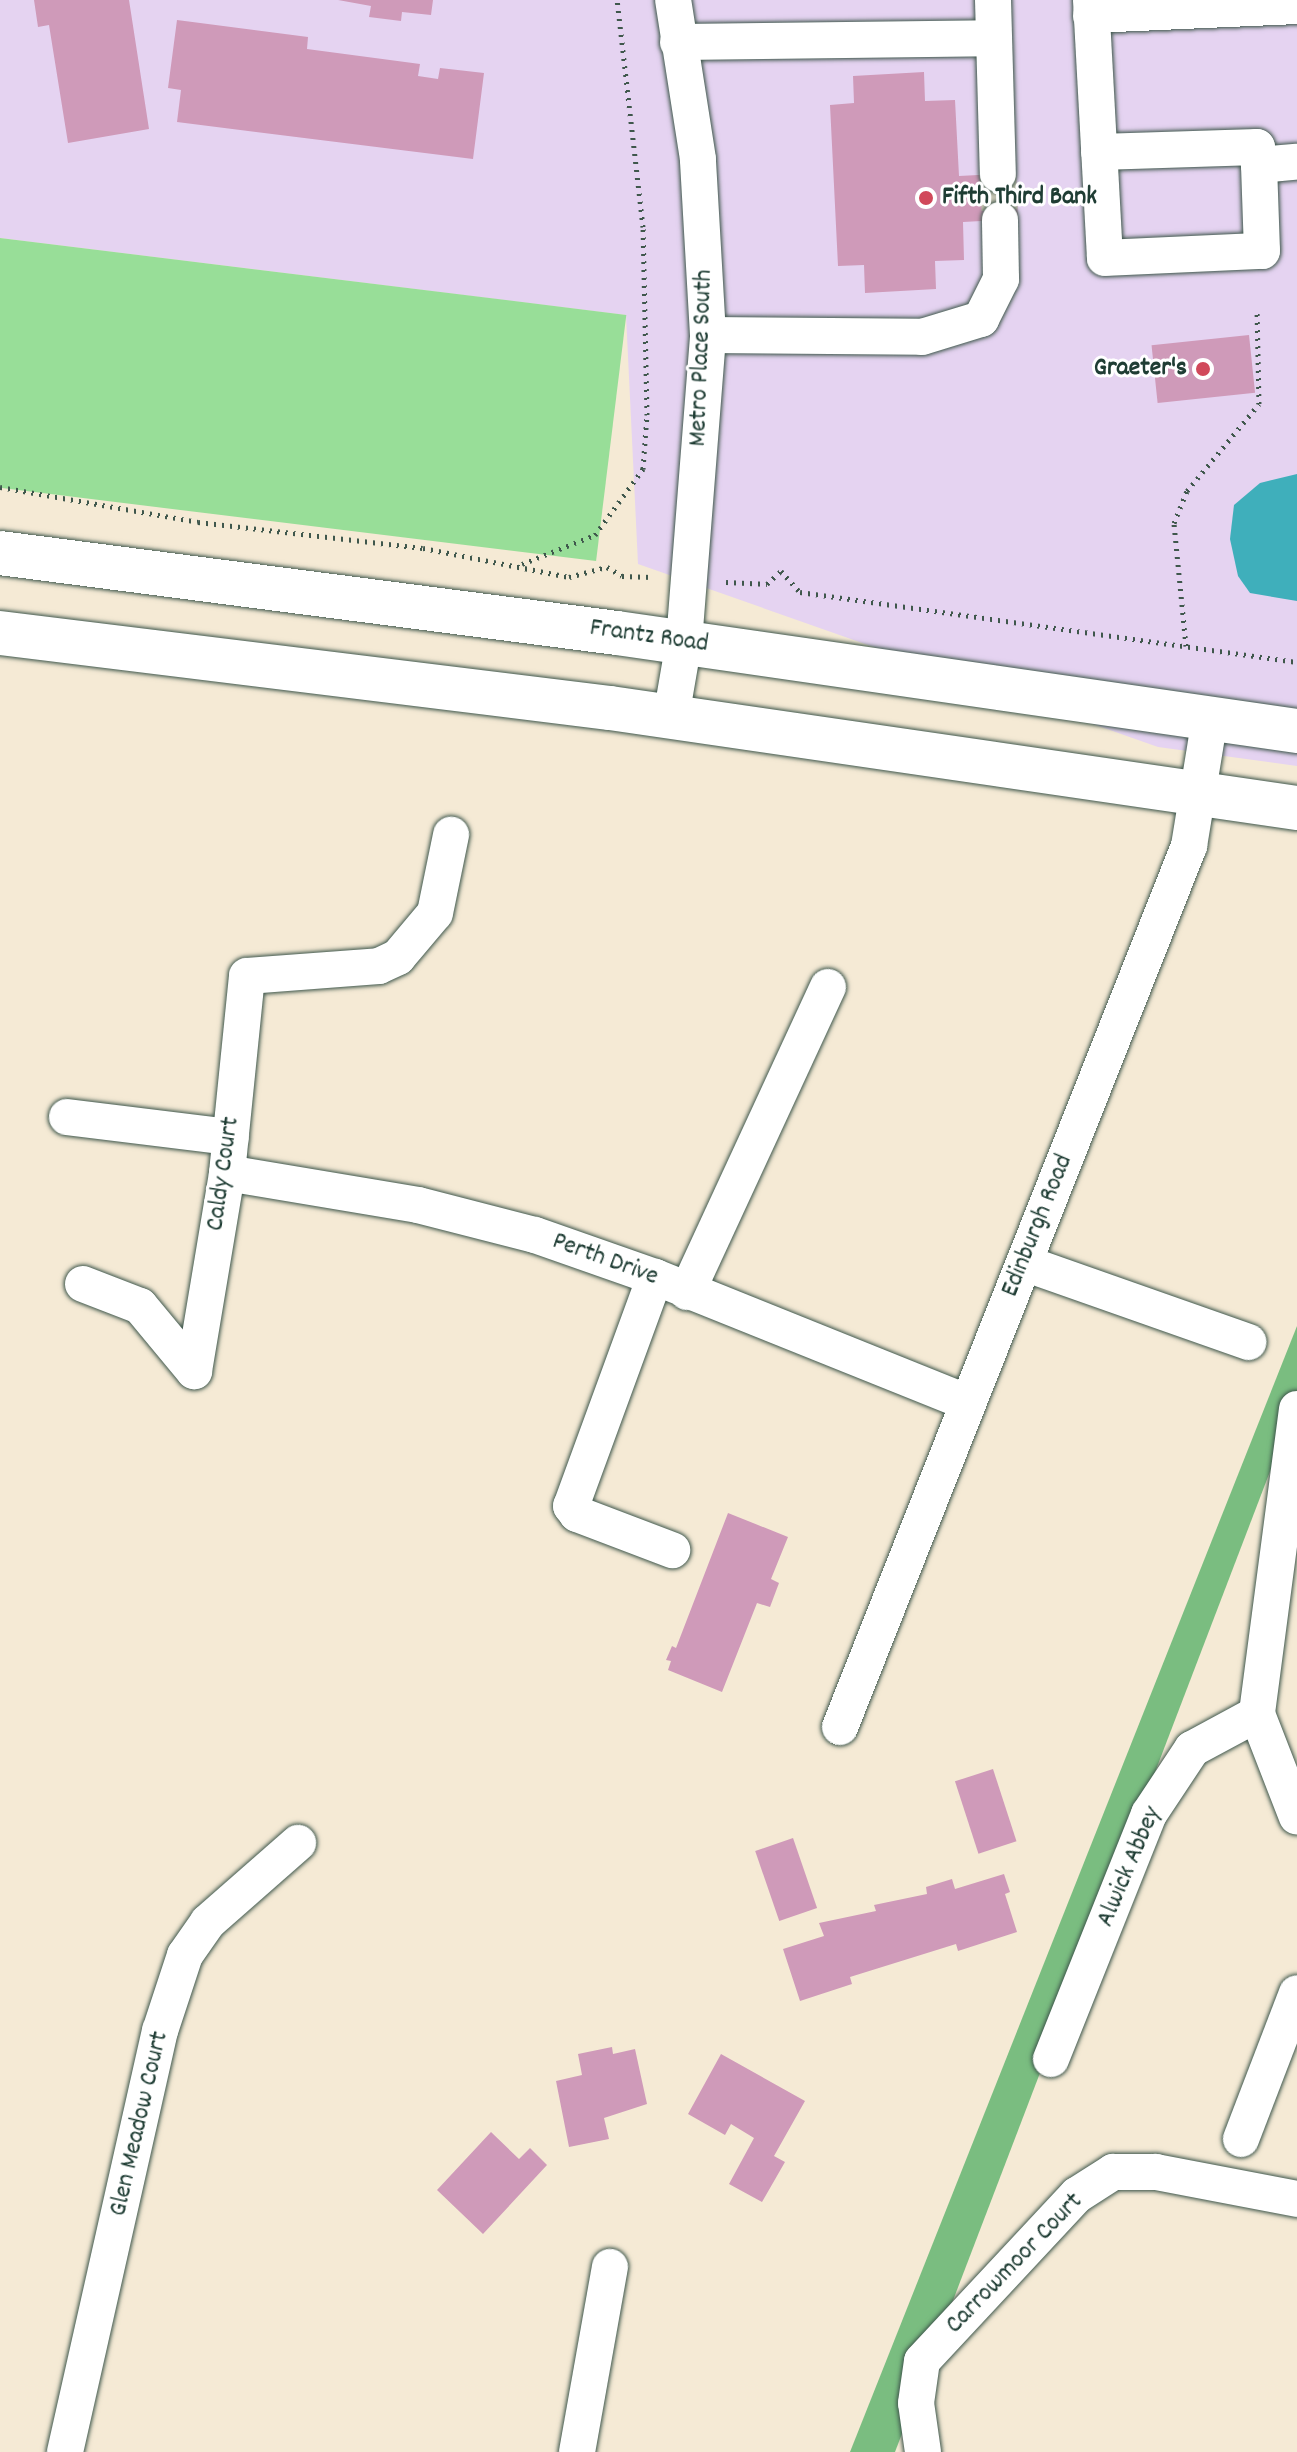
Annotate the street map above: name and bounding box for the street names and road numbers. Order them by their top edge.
street label: Metro Place South [683,269,721,447]
street label: Frantz Road [588,613,710,661]
street label: Caldy Court [201,1115,247,1233]
street label: Edinburgh Road [995,1150,1081,1302]
street label: Perth Drive [548,1226,662,1294]
street label: Alwick Abbey [1091,1802,1169,1932]
street label: Glen Meadow Court [104,2028,176,2220]
street label: Carrowmoor Court [940,2187,1090,2341]

